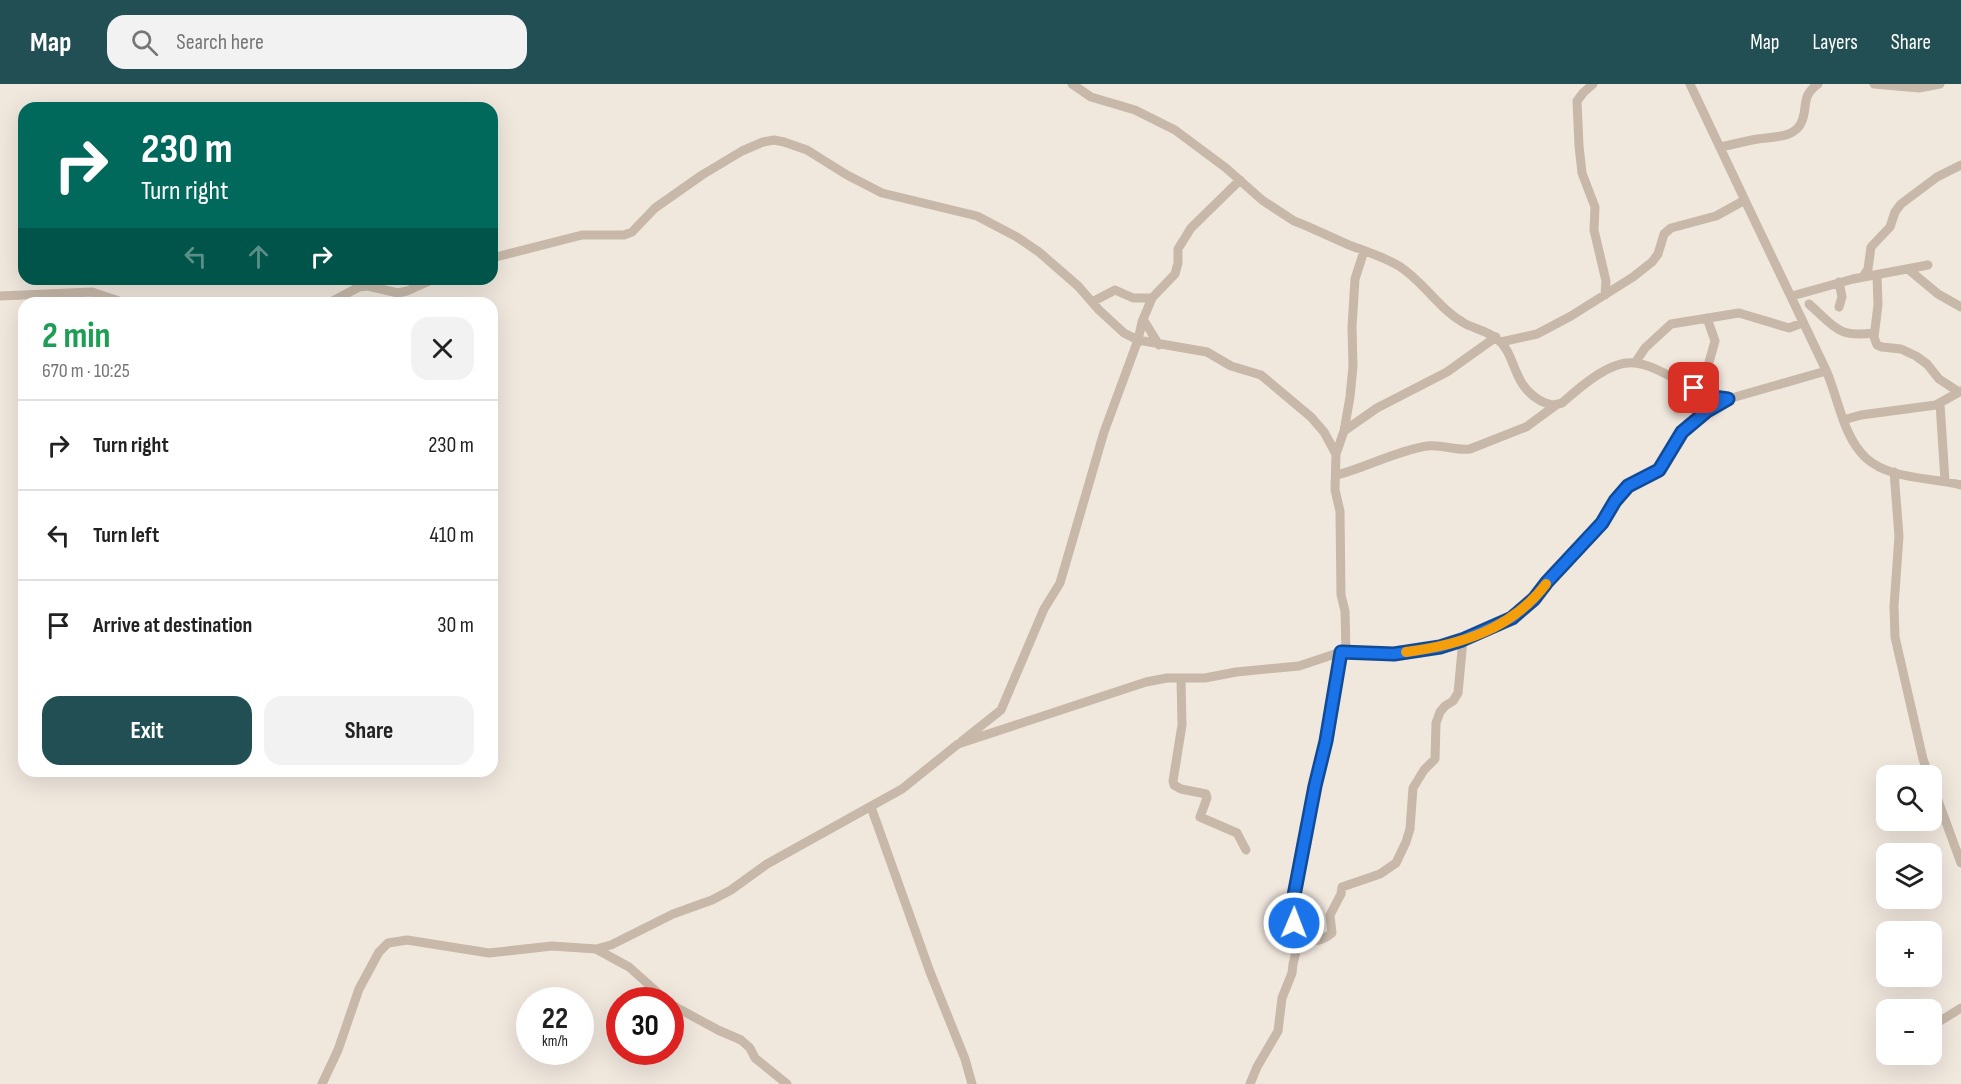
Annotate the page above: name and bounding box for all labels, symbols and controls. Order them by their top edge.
search box [107,15,527,69]
text: Map [30,26,71,59]
icon: search [128,26,161,59]
text: Search here [176,29,264,56]
text: Map [1750,30,1779,55]
text: Layers [1812,30,1858,55]
text: Share [1891,30,1931,55]
text: 230 m [141,124,233,175]
icon: right [42,126,120,204]
text: Turn right [141,175,228,207]
icon: left [179,240,212,273]
icon: ahead [242,240,275,273]
icon: right [305,240,338,273]
text: 2 min [42,315,111,358]
button: close [411,317,474,380]
text: 670 m · 10:25 [42,359,130,383]
pin [1668,362,1719,413]
icon: arrive [1677,371,1710,404]
icon: right [42,429,75,462]
text: Turn right [93,432,169,459]
text: 230 m [428,432,474,459]
icon: left [42,519,75,552]
text: Turn left [93,522,159,549]
text: 410 m [430,522,474,549]
icon: arrive [42,609,75,642]
text: Arrive at destination [93,612,252,639]
text: 30 m [437,612,474,639]
button: Exit [42,696,252,765]
button: Share [264,696,474,765]
map controls [1876,765,1942,1065]
button: search [1876,765,1942,831]
button: layers [1876,843,1942,909]
position arrow [1262,891,1326,955]
button: + [1876,921,1942,987]
speed limit sign: 30 [606,987,684,1065]
button: − [1876,999,1942,1065]
text: 22 [542,1001,568,1037]
text: km/h [542,1032,568,1051]

